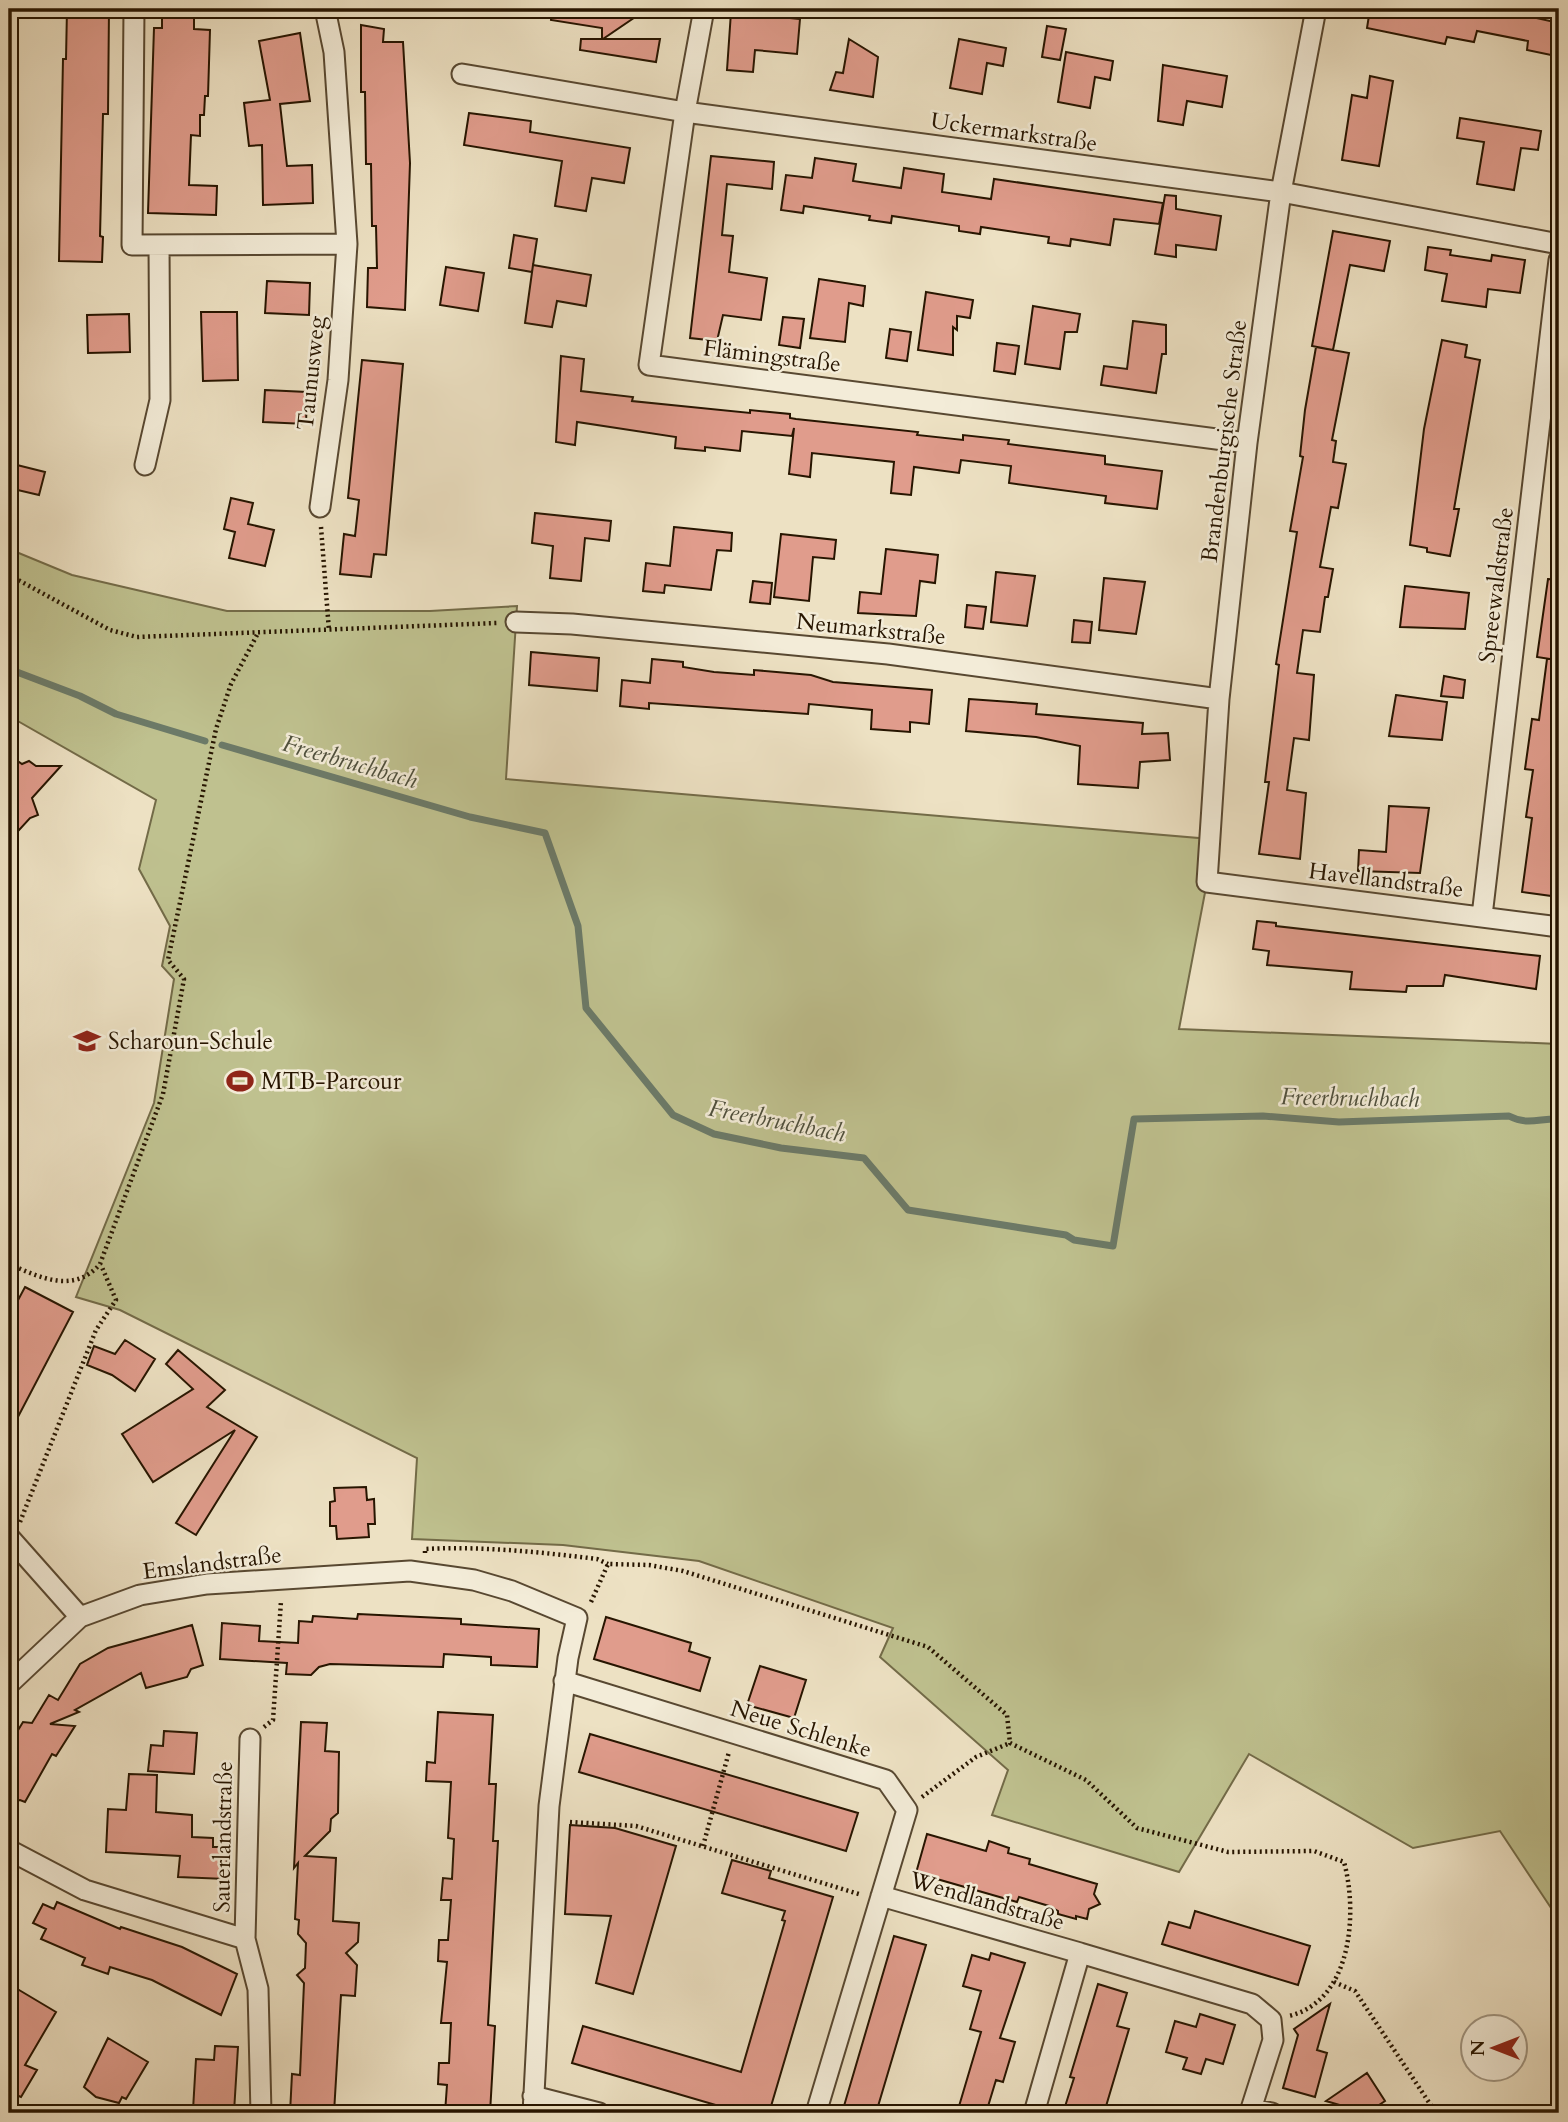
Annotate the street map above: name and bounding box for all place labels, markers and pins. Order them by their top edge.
school or university icon: Scharoun-Schule [72,1026,102,1056]
place label: Scharoun-Schule [108,1026,273,1057]
sports icon: MTB-Parcour [225,1066,255,1096]
place label: MTB-Parcour [261,1066,402,1097]

